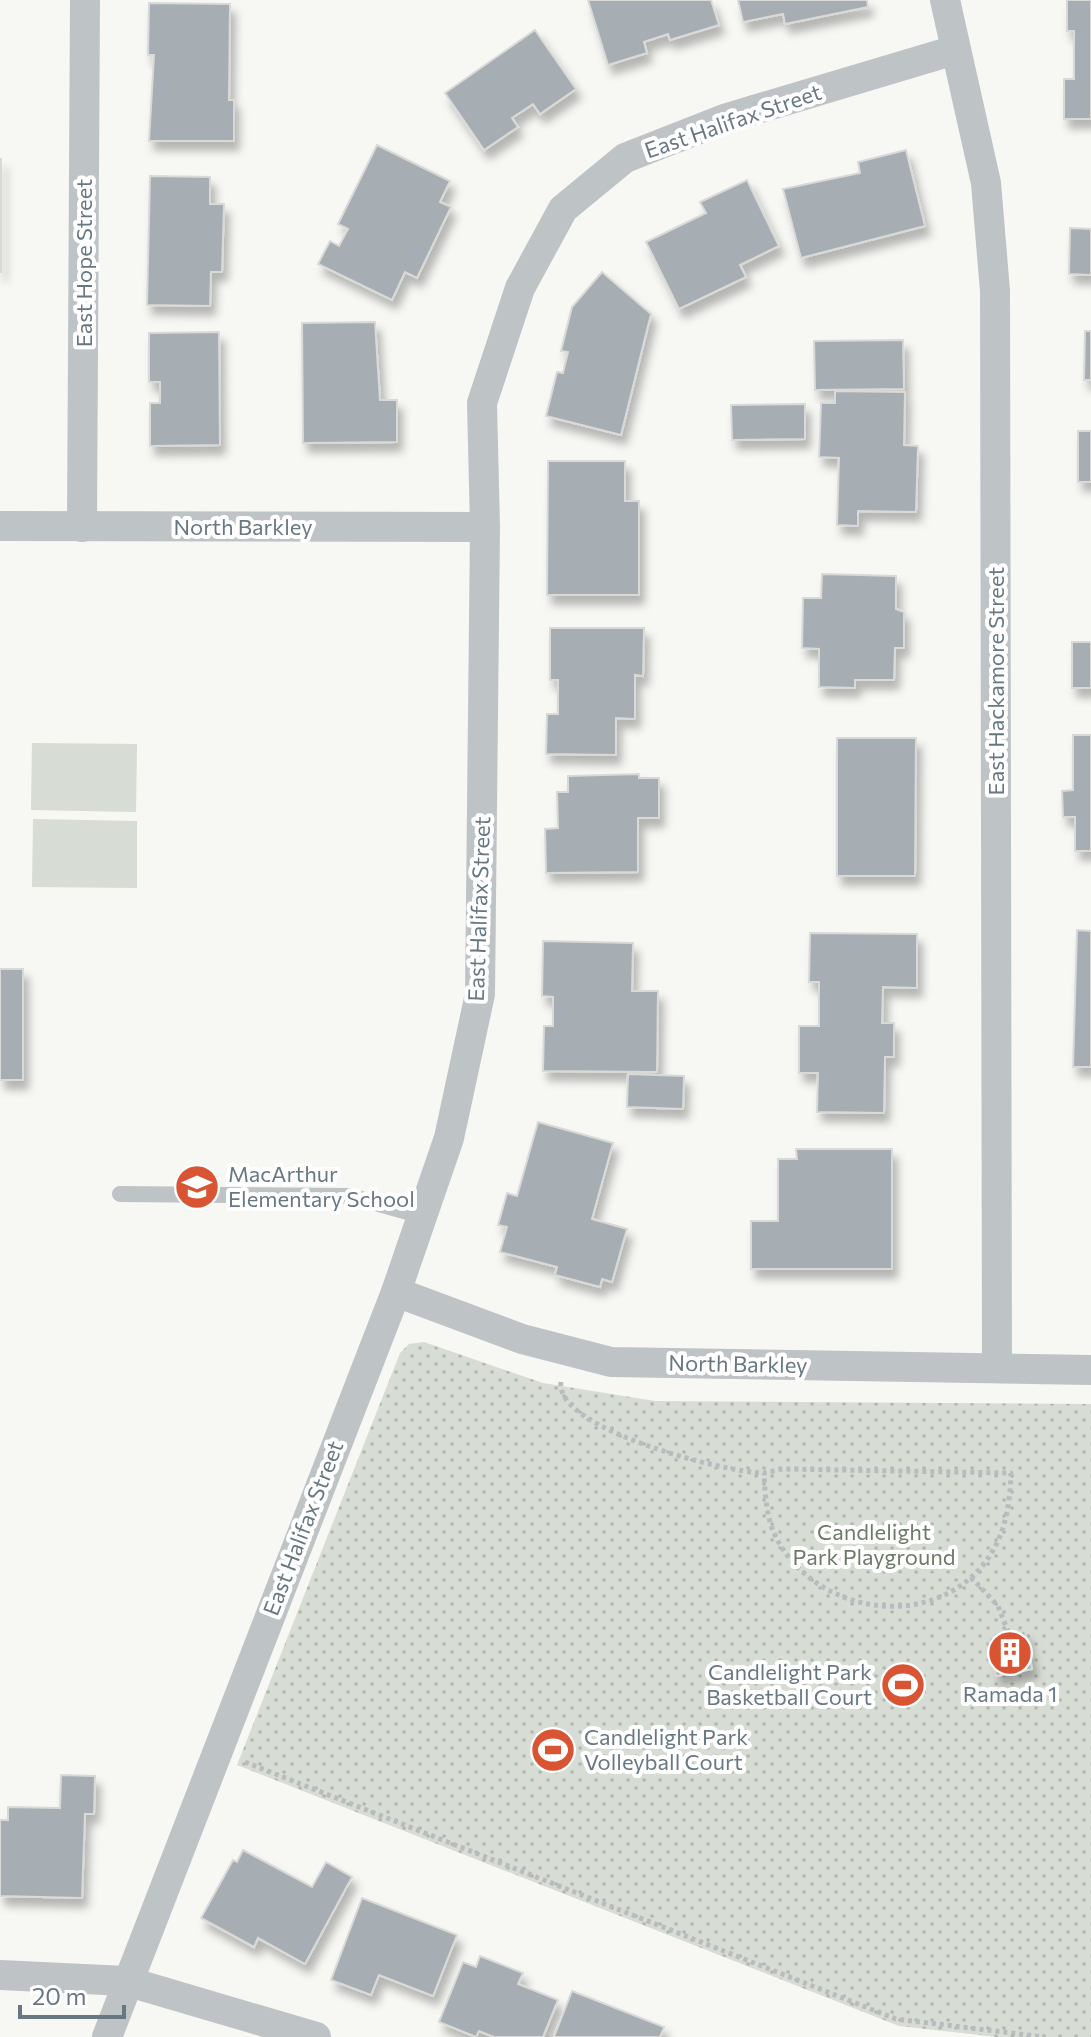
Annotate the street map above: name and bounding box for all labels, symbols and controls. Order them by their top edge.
street label: East Halifax Street [641,78,825,163]
street label: East Hope Street [70,179,97,347]
street label: North Barkley [173,513,313,540]
street label: East Hackamore Street [982,567,1009,795]
street label: East Halifax Street [462,816,495,1002]
place label: MacArthur Elementary School [228,1160,415,1212]
school or university icon: MacArthur Elementary School [173,1163,221,1211]
street label: North Barkley [668,1349,808,1378]
street label: East Halifax Street [257,1437,348,1619]
park label: Candlelight Park Playground [792,1518,956,1570]
building icon: Ramada 1 [986,1629,1034,1677]
place label: Candlelight Park Basketball Court [706,1658,872,1710]
sports icon: Candlelight Park Basketball Court [879,1661,927,1709]
place label: Ramada 1 [963,1680,1057,1707]
place label: Candlelight Park Volleyball Court [584,1723,748,1775]
sports icon: Candlelight Park Volleyball Court [529,1726,577,1774]
scale bar [20,1969,124,2019]
text: 20 m [32,1981,86,2010]

